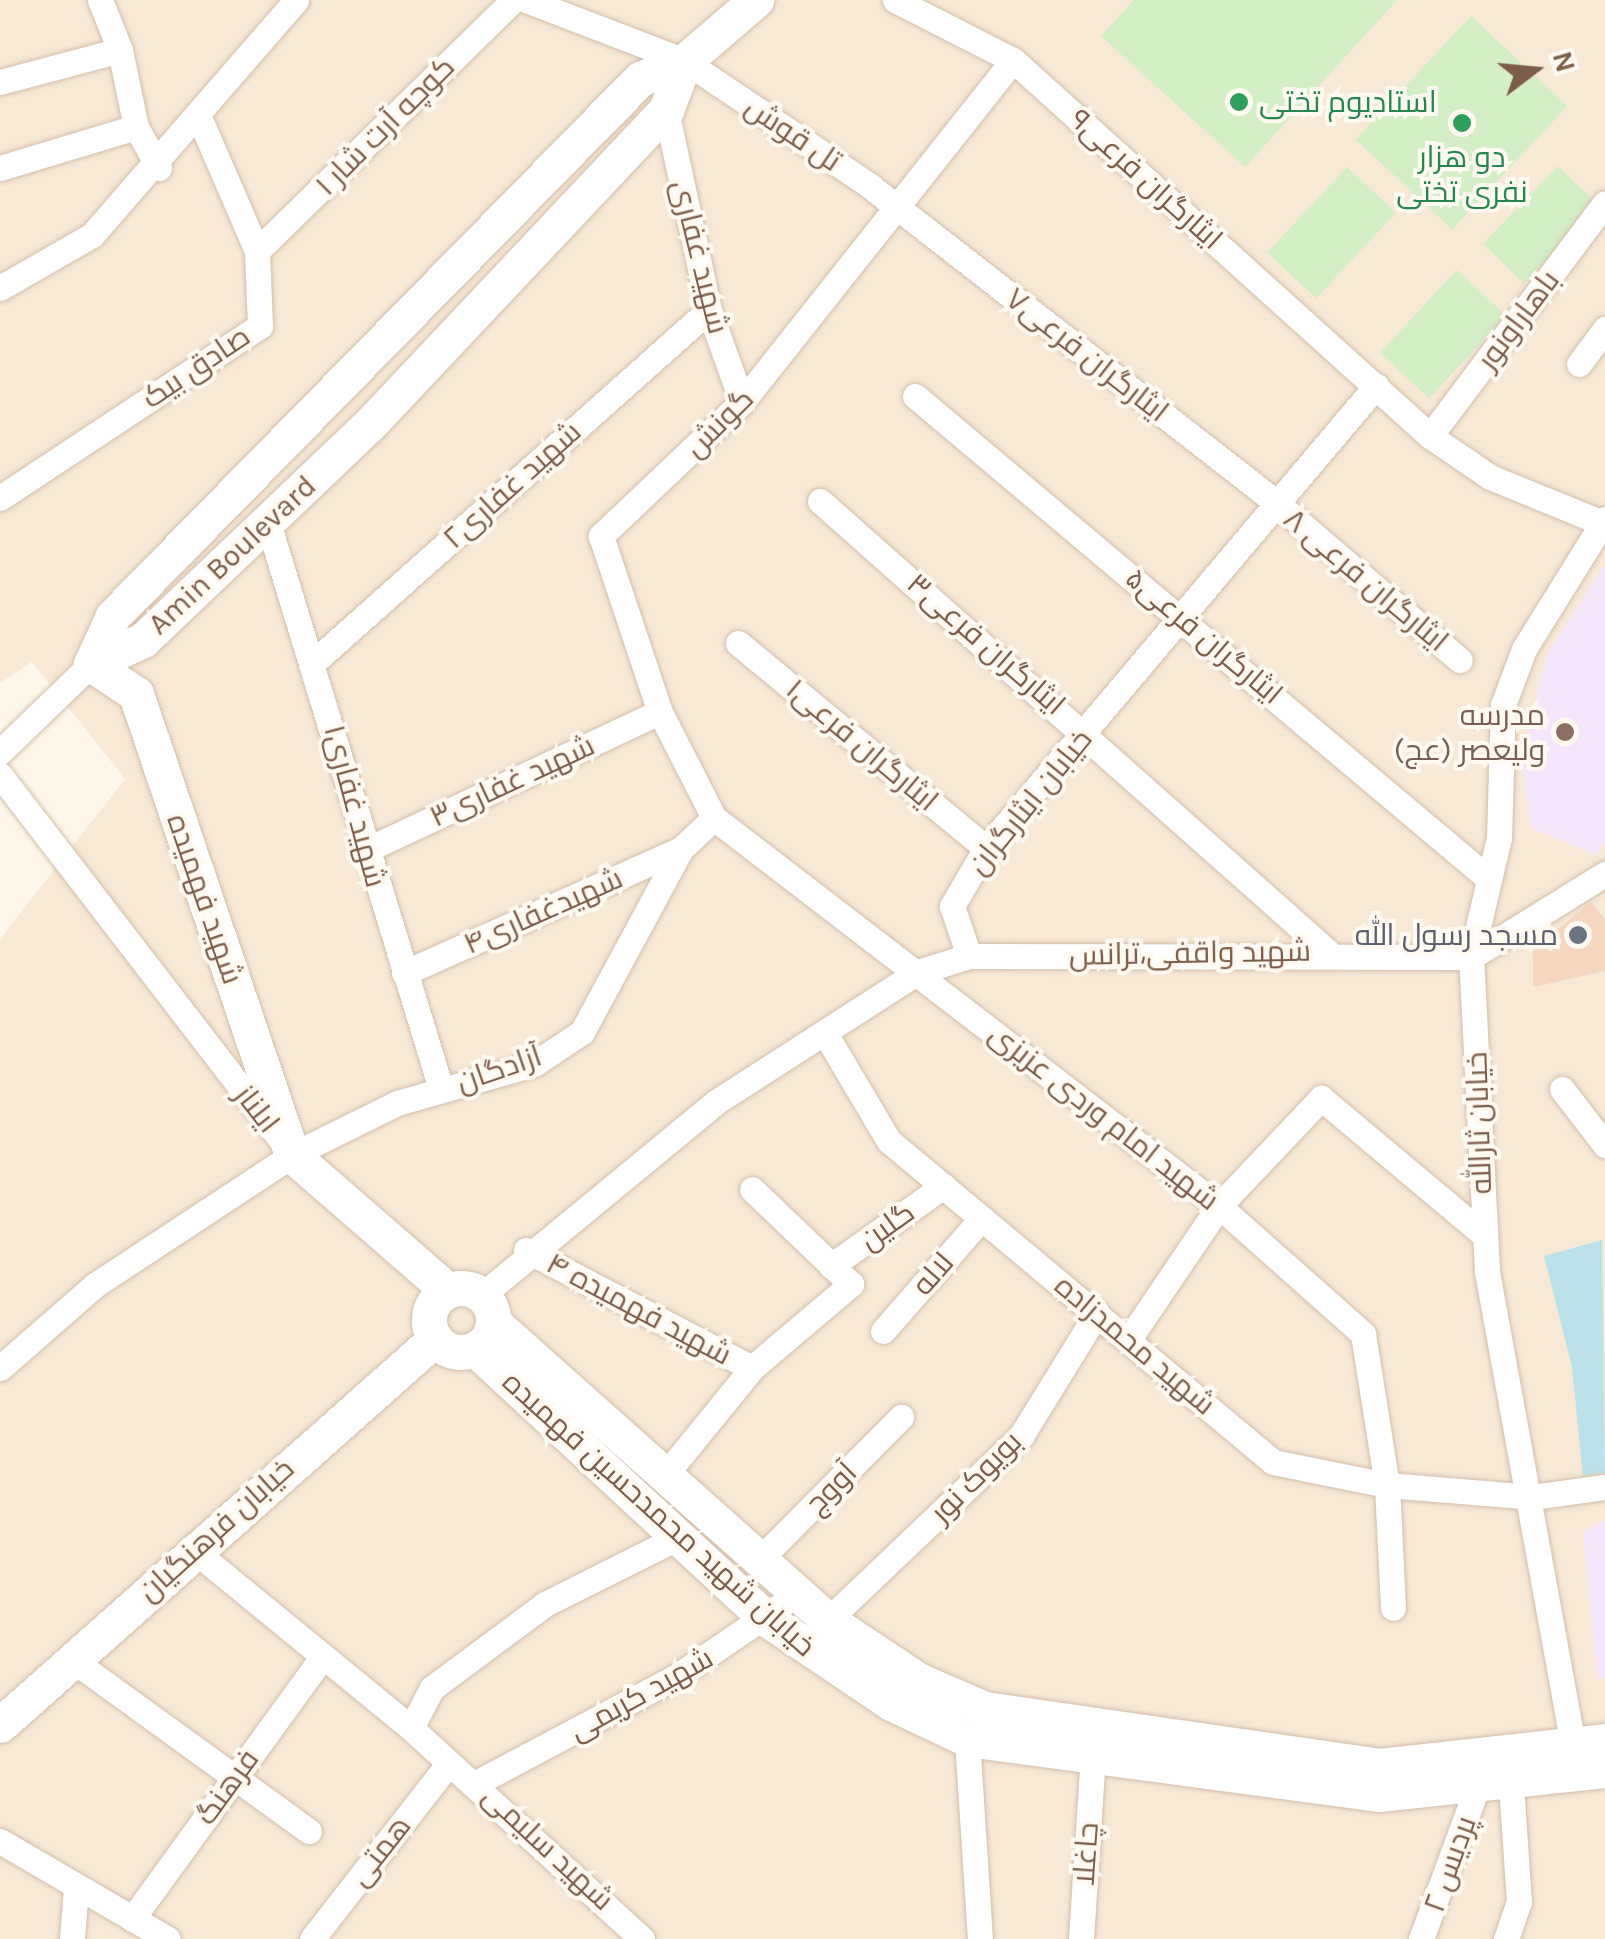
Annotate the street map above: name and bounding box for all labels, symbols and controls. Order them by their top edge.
north arrow [1485,20,1585,120]
text: N [1546,47,1583,76]
street label: کوچه آرت شار ۱ [308,49,462,203]
place label: استادیوم تختی [1259,84,1437,120]
street label: تل قوش [738,89,848,179]
marker: استادیوم تختی [1228,91,1250,113]
street label: ایثارگران فرعی۹ [1062,101,1230,257]
marker: دو هزار نفری تختی [1451,112,1473,134]
place label: دو هزار نفری تختی [1396,139,1528,210]
street label: شهید غفاری [664,176,736,338]
street label: باهاراونور [1469,263,1567,377]
street label: ایثارگران فرعی۷ [999,280,1175,430]
street label: صادق بیک [135,318,257,416]
street label: گونش [677,381,761,465]
street label: شهید غفاری۲ [436,414,588,556]
street label: Amin Boulevard [140,468,324,642]
street label: ایثارگران فرعی ۸ [1277,501,1455,659]
street label: ایثارگران فرعی۵ [1118,560,1290,712]
street label: ایثارگران فرعی۳ [900,566,1072,722]
street label: ایثارگران فرعی۱ [779,671,945,819]
place label: مدرسه ولیعصر (عج) [1394,697,1545,768]
street label: شهید غفاری۱ [316,721,394,891]
marker: مدرسه ولیعصر (عج) [1554,721,1576,743]
street label: خیابان ایثارگران [960,722,1100,882]
street label: شهید غفاری۳ [424,727,600,835]
street label: شهید فهمیده [159,809,251,989]
street label: شهیدغفاری۴ [458,860,628,962]
place label: مسجد رسول الله [1355,917,1558,953]
marker: مسجد رسول الله [1567,924,1589,946]
street label: شهید واقفی،ترانس [1069,933,1311,973]
street label: شهید امام وردی عزیزی [982,1016,1226,1218]
street label: آزادگان [452,1038,546,1100]
street label: خیابان ثارالله [1459,1051,1499,1195]
street label: ایلناز [227,1078,287,1140]
street label: گلین [852,1194,922,1258]
street label: شهید فهمیده ۴ [540,1245,738,1373]
street label: لاله [905,1245,961,1303]
street label: شهید محمدزاده [1048,1268,1222,1422]
street label: خیابان شهید محمدحسین فهمیده [495,1364,823,1664]
street label: بویوک نور [923,1424,1029,1530]
street label: خیابان فرهنگیان [131,1451,301,1609]
street label: آووج [798,1455,864,1521]
street label: شهید کریمی [563,1640,719,1748]
street label: فرهنگ [188,1742,266,1832]
street label: شهید سلیمی [475,1778,621,1918]
street label: همتی [341,1809,419,1893]
street label: پردیس ۲ [1416,1811,1484,1917]
street label: چاغلا [1066,1821,1106,1887]

